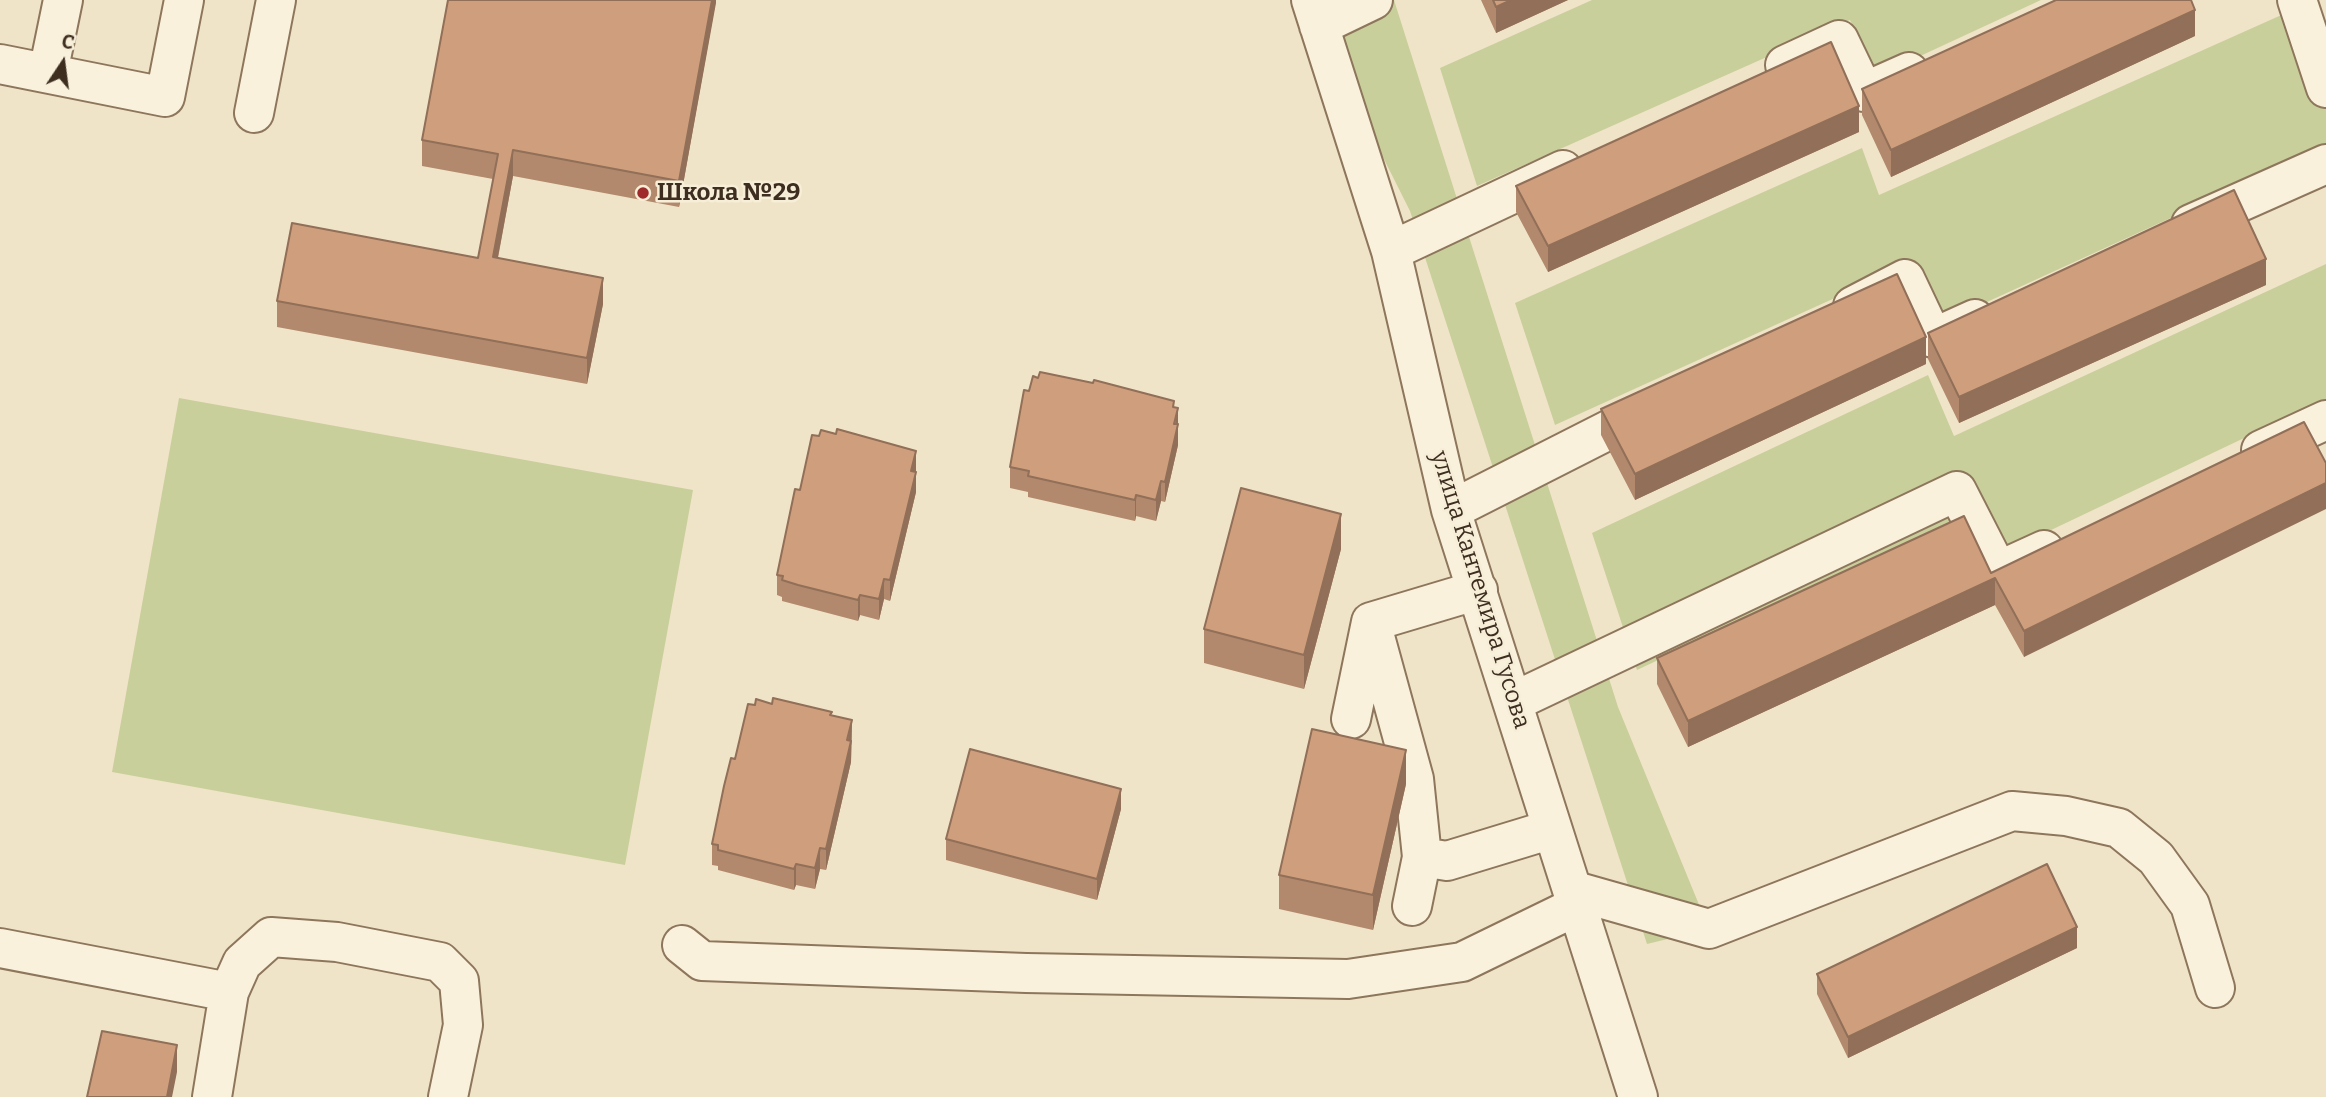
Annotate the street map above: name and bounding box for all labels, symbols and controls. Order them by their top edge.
north arrow [28,28,98,98]
text: С [59,29,76,55]
place label: Школа №29 [657,179,800,207]
marker: Школа №29 [635,185,651,201]
street label: улица Кантемира Гусова [1424,448,1536,732]

